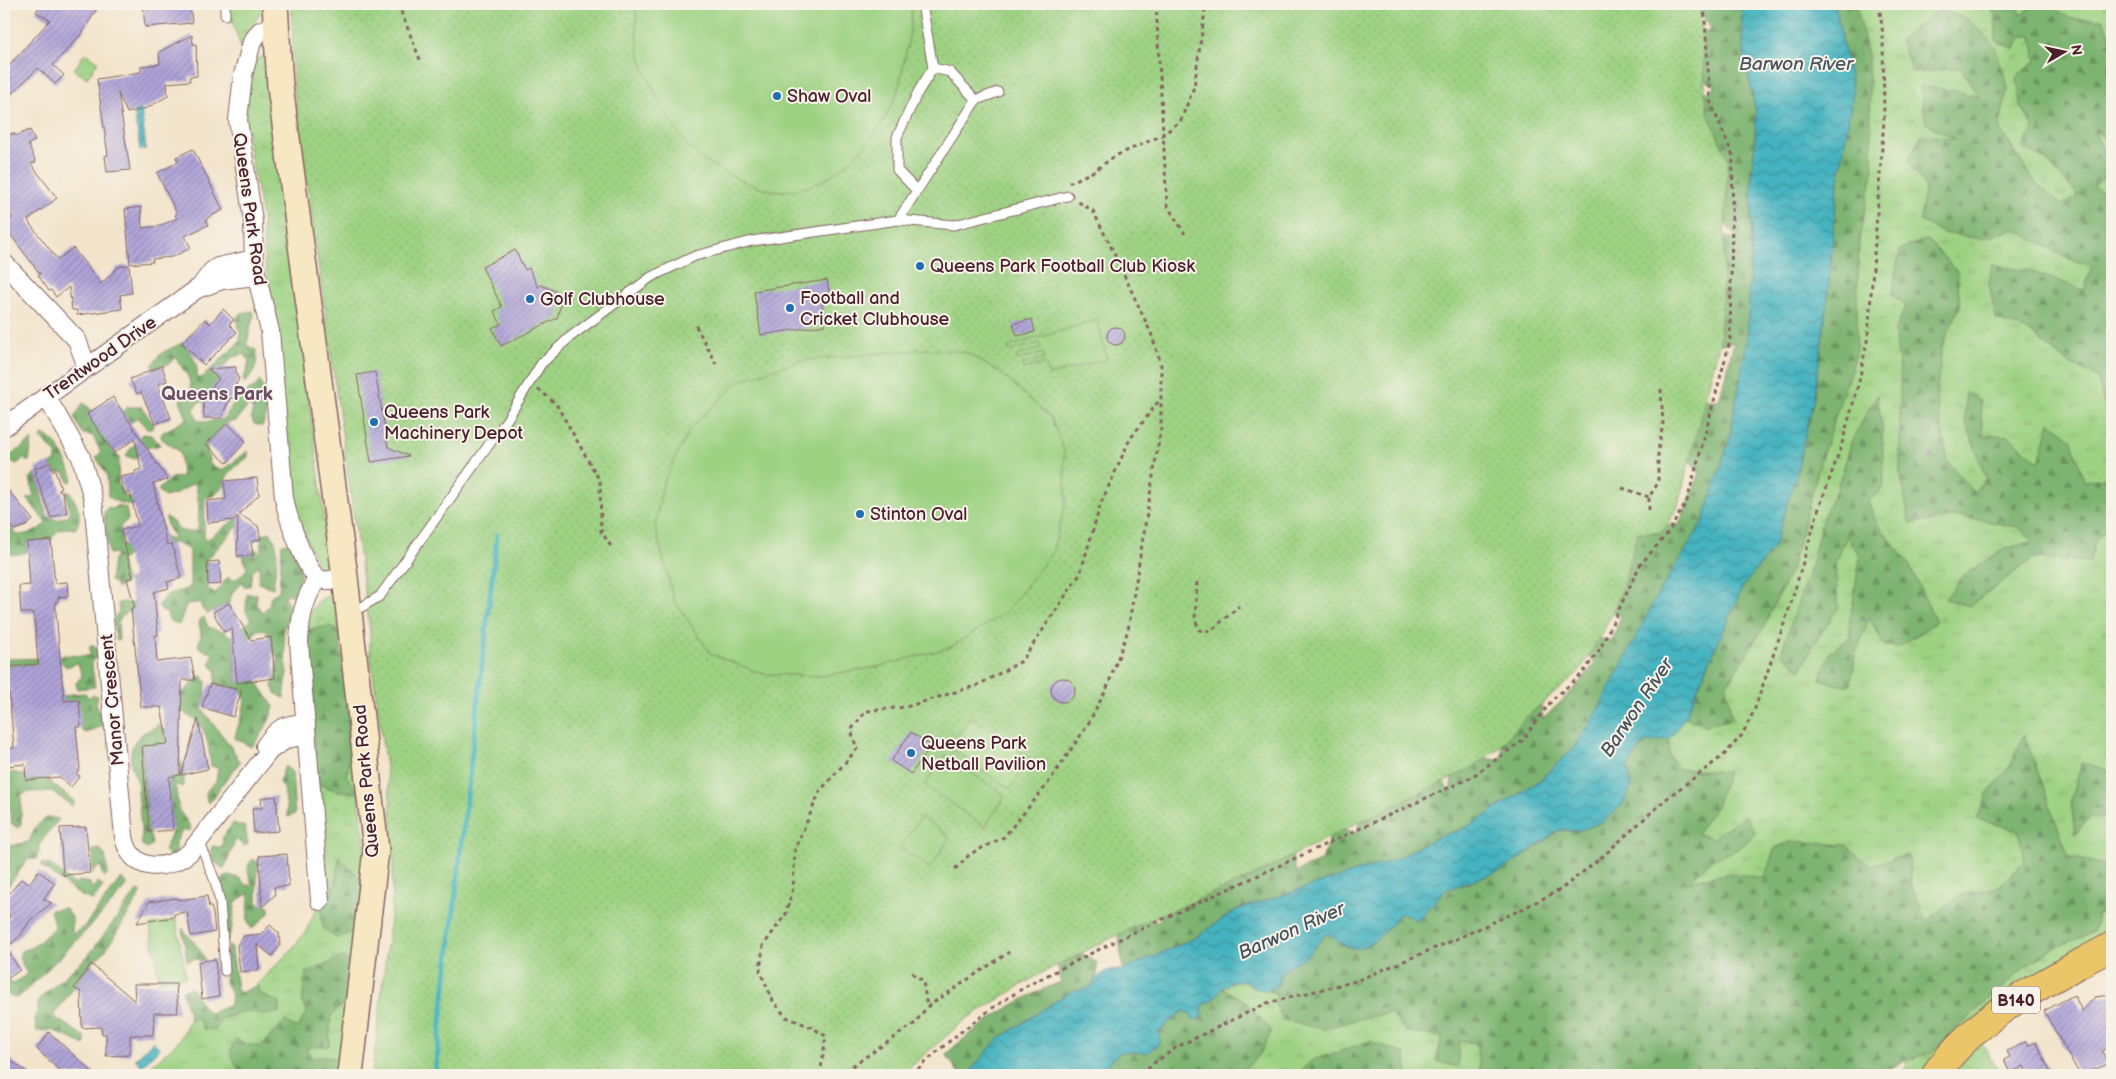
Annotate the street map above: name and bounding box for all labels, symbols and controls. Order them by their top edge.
north arrow [2038,28,2088,78]
text: N [2067,44,2086,57]
water label: Barwon River [1739,53,1854,76]
place label: Shaw Oval [787,86,871,107]
marker: Shaw Oval [771,90,783,102]
street label: Queens Park Road [228,131,271,287]
place label: Queens Park Football Club Kiosk [930,256,1195,277]
marker: Queens Park Football Club Kiosk [914,260,926,272]
place label: Football and Cricket Clubhouse [800,288,950,330]
place label: Golf Clubhouse [540,289,665,310]
marker: Golf Clubhouse [524,293,536,305]
marker: Football and Cricket Clubhouse [784,302,796,314]
street label: Trentwood Drive [40,312,161,405]
district label: Queens Park [161,383,273,406]
place label: Queens Park Machinery Depot [384,402,524,444]
marker: Queens Park Machinery Depot [368,416,380,428]
place label: Stinton Oval [870,504,967,525]
marker: Stinton Oval [854,508,866,520]
street label: Manor Crescent [96,633,129,767]
water label: Barwon River [1596,653,1679,762]
street label: Queens Park Road [349,703,384,858]
place label: Queens Park Netball Pavilion [921,733,1046,775]
marker: Queens Park Netball Pavilion [905,747,917,759]
water label: Barwon River [1235,897,1349,965]
road number: B140 [1992,986,2040,1014]

